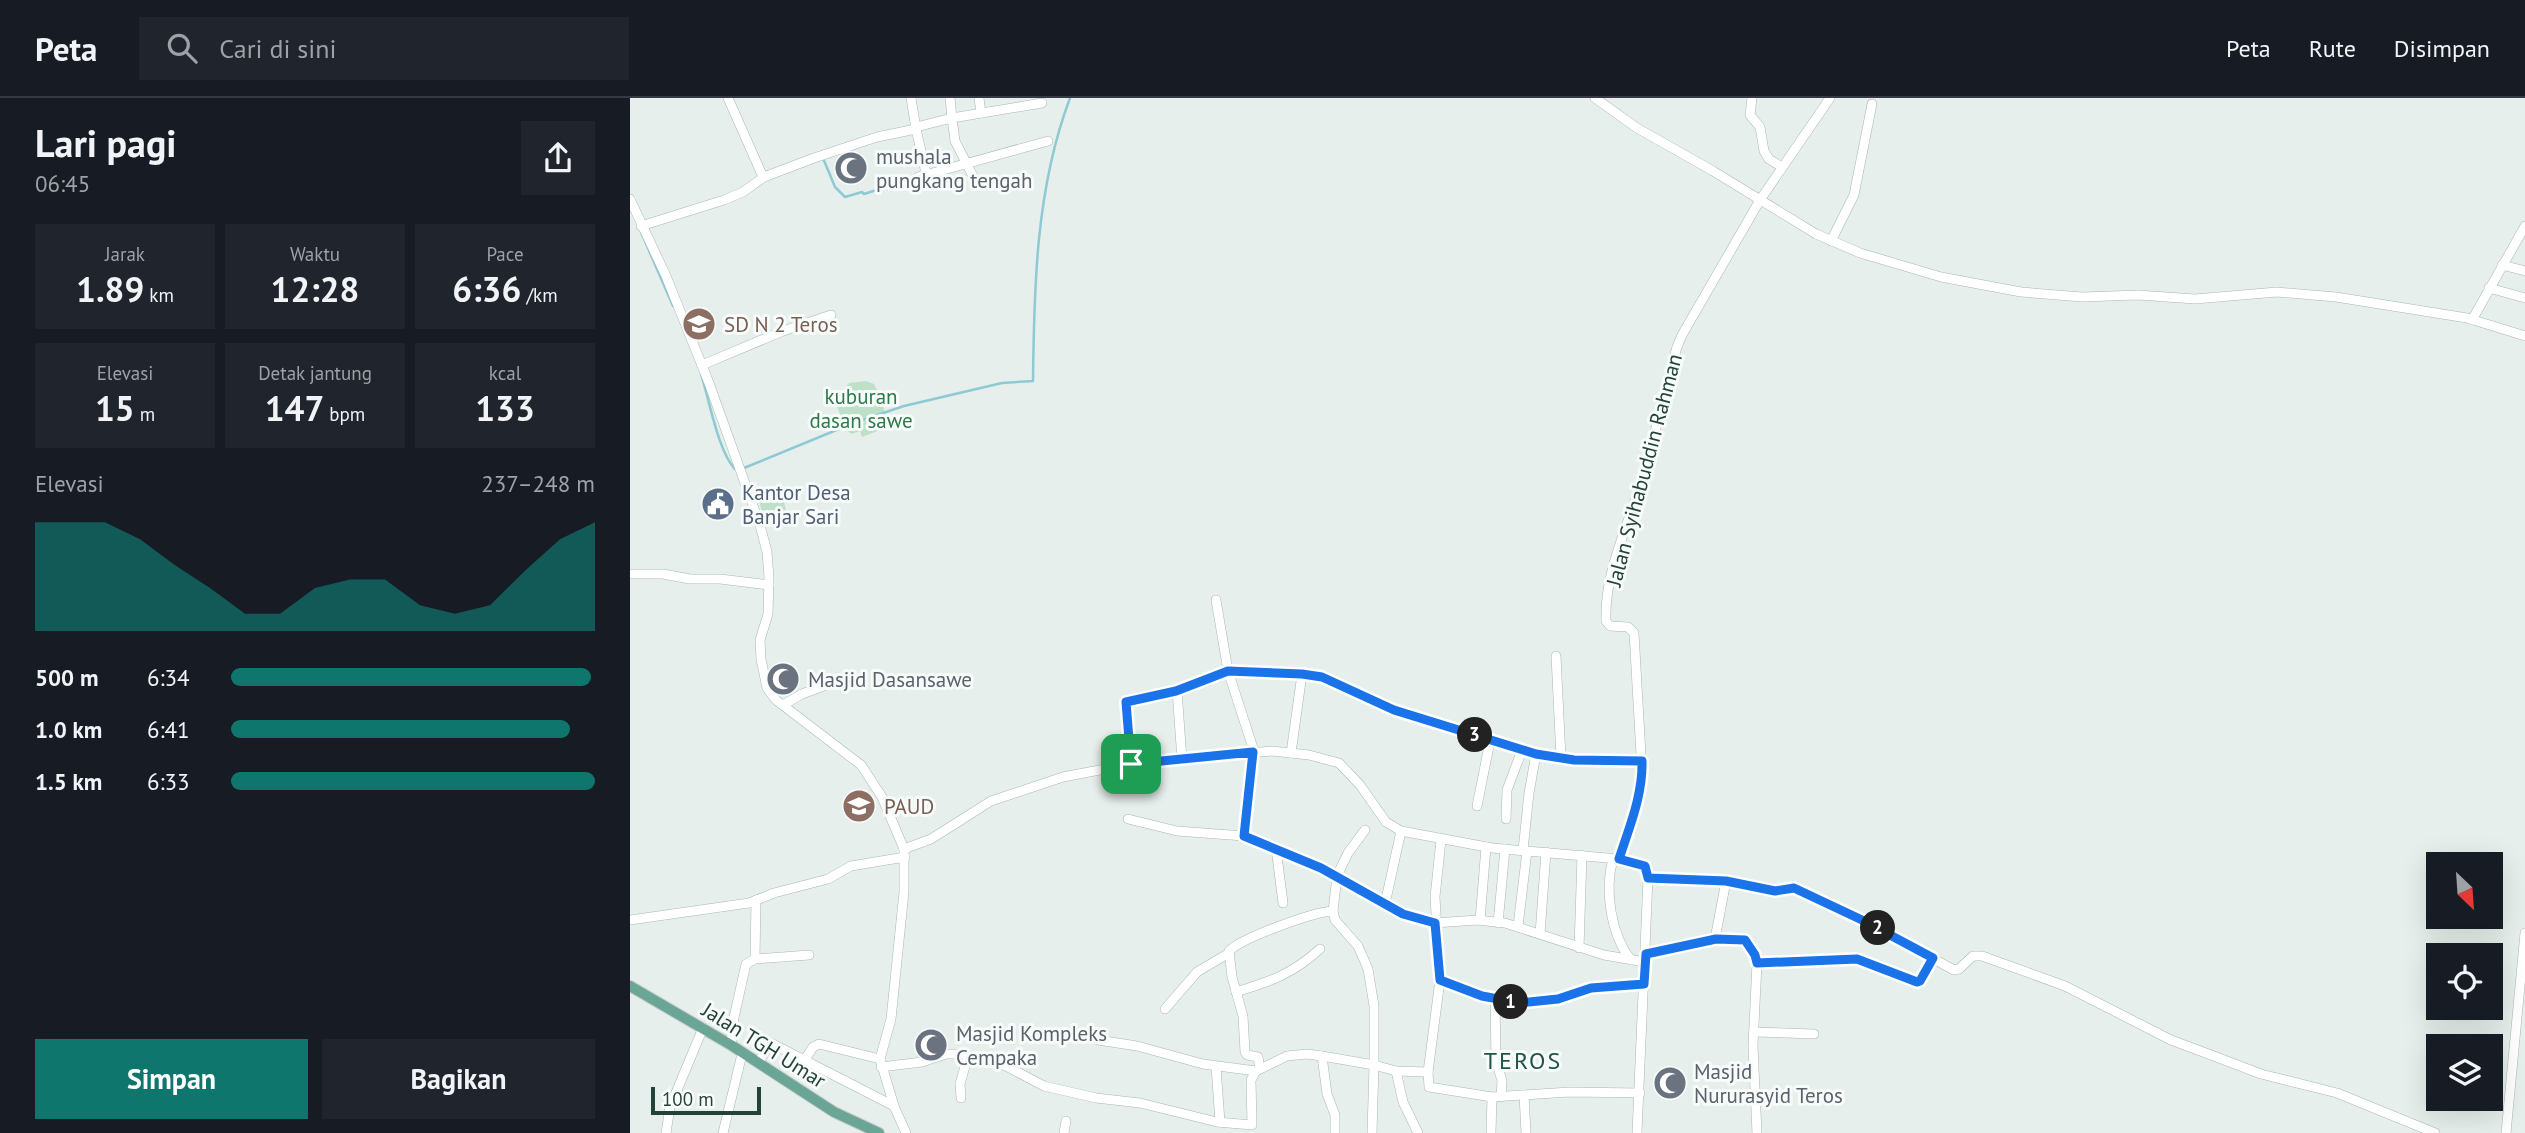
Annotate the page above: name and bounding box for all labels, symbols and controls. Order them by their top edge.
search box [139,17,629,80]
text: Peta [35,27,97,70]
icon: search [163,29,201,67]
text: Cari di sini [219,32,336,65]
text: Peta [2226,33,2271,64]
text: Rute [2309,33,2356,64]
text: Disimpan [2394,33,2490,64]
text: Lari pagi [35,118,177,167]
button: share [521,121,595,195]
place label: mushala pungkang tengah [876,143,1033,194]
mosque icon: mushala pungkang tengah [832,149,870,187]
text: 06:45 [35,169,90,198]
text: Jarak [105,242,145,266]
text: Waktu [290,242,340,266]
text: Pace [486,242,524,266]
text: 1.89 [76,266,144,312]
text: 12:28 [271,266,359,312]
text: 6:36 [452,266,521,312]
text: km [144,283,174,307]
text: /km [521,283,558,307]
school or university icon: SD N 2 Teros [680,305,718,343]
place label: SD N 2 Teros [724,311,838,338]
street label: Jalan Syihabuddin Rahman [1600,351,1688,590]
text: Elevasi [97,361,153,385]
text: Detak jantung [258,361,372,385]
text: kcal [489,361,521,385]
park label: kuburan dasan sawe [809,383,913,434]
text: 15 [95,385,135,431]
text: 147 [265,385,324,431]
text: 133 [475,385,535,431]
text: m [135,402,155,426]
text: bpm [324,402,365,426]
text: Elevasi [35,469,104,498]
text: 237–248 m [481,469,595,498]
place label: Kantor Desa Banjar Sari [742,479,851,530]
public building icon: Kantor Desa Banjar Sari [699,485,737,523]
mosque icon: Masjid Dasansawe [764,660,802,698]
text: 500 m [35,663,98,692]
text: 6:34 [147,663,190,692]
place label: Masjid Dasansawe [808,666,972,693]
text: 1.0 km [35,715,102,744]
text: 6:41 [147,715,190,744]
pin: 3 [1458,718,1492,752]
text: 3 [1469,722,1480,746]
pin [1101,734,1161,794]
icon: arrive [1112,745,1150,783]
text: 1.5 km [35,767,102,796]
text: 6:33 [147,767,190,796]
school or university icon: PAUD [840,787,878,825]
place label: PAUD [884,793,934,820]
north arrow [2426,852,2502,929]
map controls [2426,852,2503,1111]
pin: 2 [1860,910,1896,946]
text: 2 [1872,915,1883,939]
button: locate [2426,943,2503,1020]
pin: 1 [1494,984,1528,1020]
text: 1 [1505,989,1516,1013]
street label: Jalan TGH Umar [696,996,831,1094]
place label: Masjid Kompleks Cempaka [956,1020,1107,1071]
mosque icon: Masjid Kompleks Cempaka [912,1026,950,1064]
button: layers [2426,1034,2503,1111]
button: Simpan [35,1039,308,1119]
button: Bagikan [322,1039,595,1119]
district label: TEROS [1484,1045,1562,1076]
place label: Masjid Nururasyid Teros [1694,1058,1843,1109]
mosque icon: Masjid Nururasyid Teros [1651,1064,1689,1102]
scale bar [651,1084,761,1116]
text: 100 m [662,1087,714,1111]

